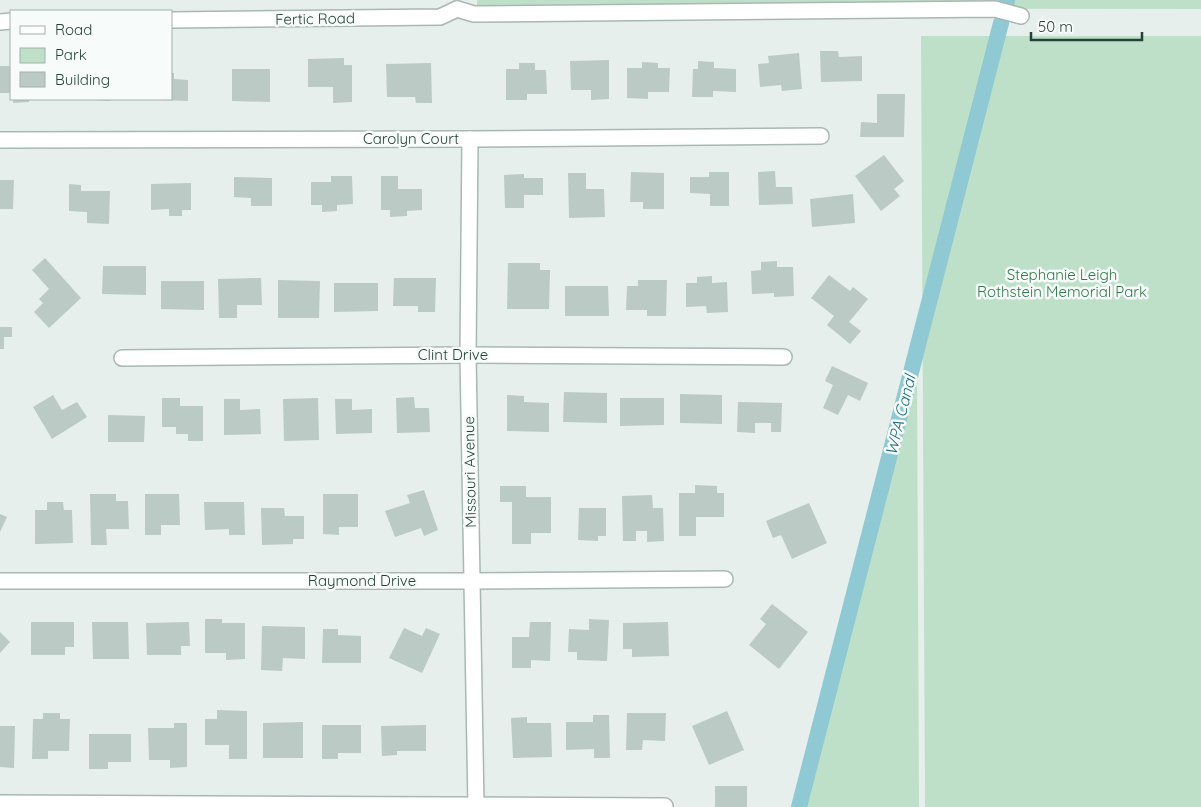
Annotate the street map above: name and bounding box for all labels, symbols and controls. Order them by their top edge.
street label: Fertic Road [275,8,355,29]
legend [10,10,172,100]
scale bar [1031,10,1142,42]
text: 50 m [1038,17,1073,36]
text: Road [55,20,92,39]
text: Park [55,45,87,64]
text: Building [55,70,110,89]
street label: Carolyn Court [363,129,459,148]
park label: Stephanie Leigh Rothstein Memorial Park [977,265,1147,301]
street label: Clint Drive [418,345,488,364]
water label: WPA Canal [880,371,920,457]
street label: Missouri Avenue [459,416,480,528]
street label: Raymond Drive [308,571,416,590]

